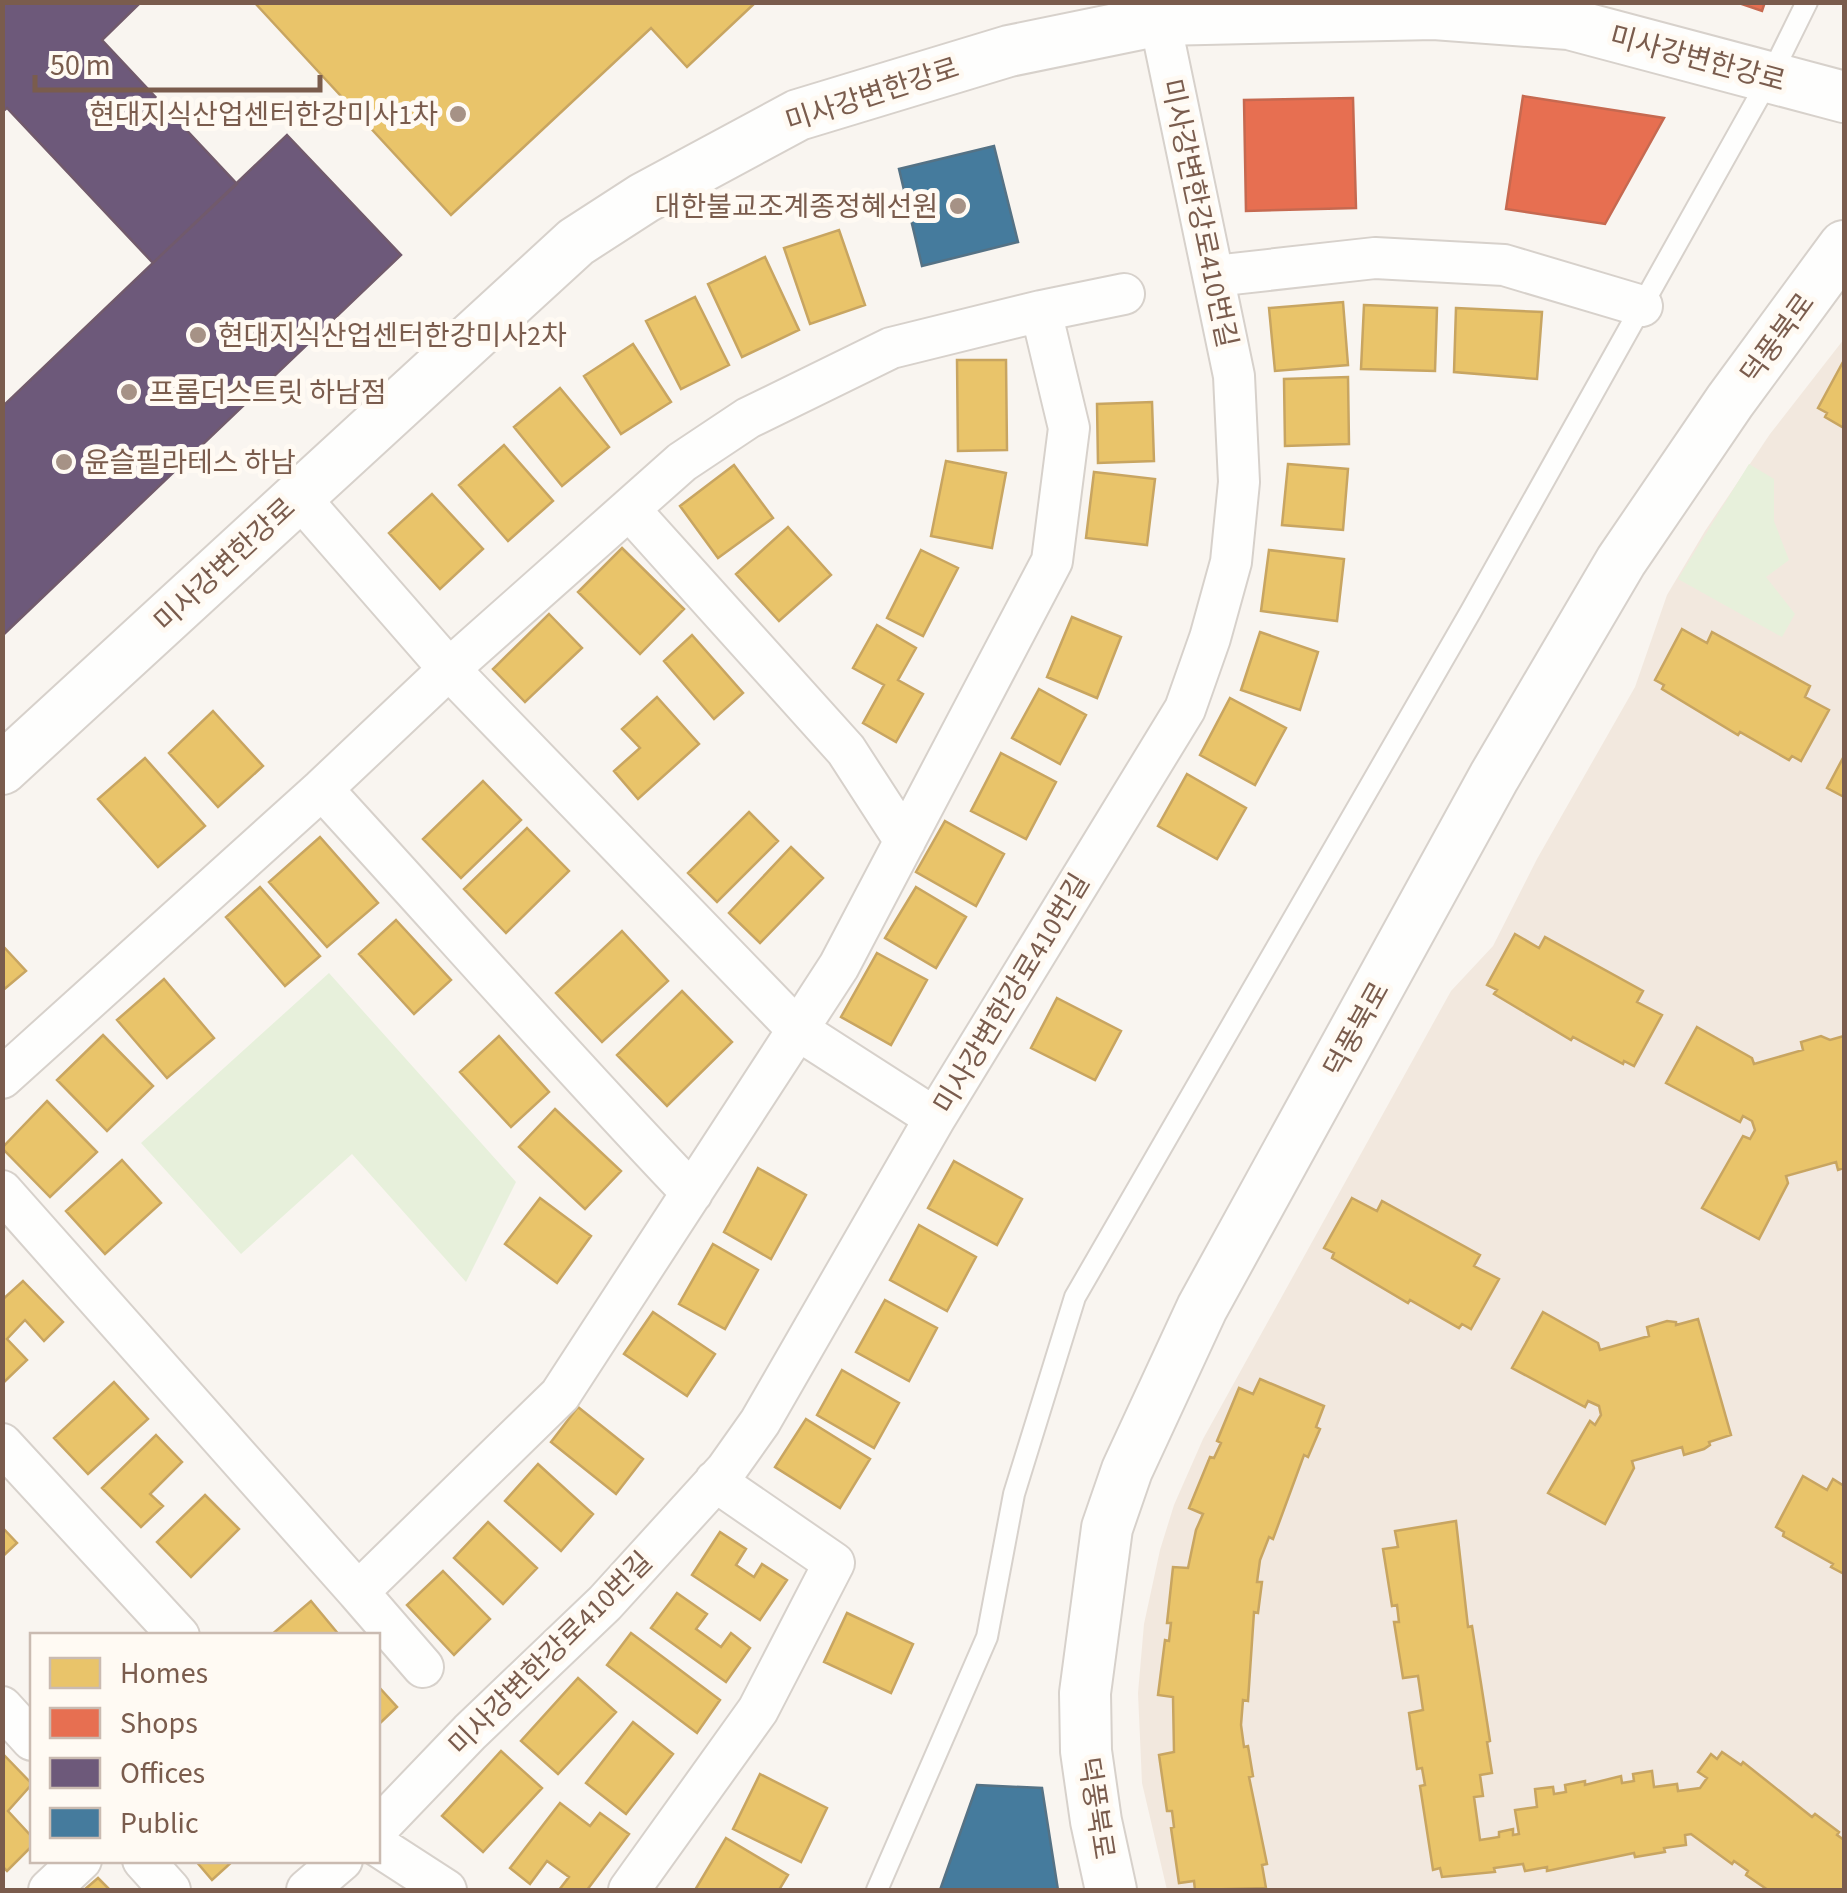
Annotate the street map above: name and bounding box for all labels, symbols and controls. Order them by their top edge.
street label: 미사강변한강로 [1605,16,1790,102]
scale bar [35,30,320,92]
text: 50 m [50,44,111,87]
street label: 미사강변한강로 [780,48,964,142]
street label: 미사강변한강로410번길 [1151,75,1247,351]
place label: 현대지식산업센터한강미사1차 [89,95,438,135]
marker: 현대지식산업센터한강미사1차 [447,103,469,125]
place label: 대한불교조계종정혜선원 [655,187,938,227]
marker: 대한불교조계종정혜선원 [947,195,969,217]
street label: 덕풍북로 [1731,285,1824,392]
place label: 현대지식산업센터한강미사2차 [218,316,567,356]
marker: 현대지식산업센터한강미사2차 [187,324,209,346]
place label: 프롬더스트릿 하남점 [149,373,386,413]
marker: 프롬더스트릿 하남점 [118,381,140,403]
place label: 윤슬필라테스 하남 [84,443,296,483]
marker: 윤슬필라테스 하남 [53,451,75,473]
street label: 미사강변한강로 [145,489,304,641]
street label: 미사강변한강로410번길 [924,866,1099,1121]
street label: 덕풍북로 [1314,975,1399,1084]
street label: 미사강변한강로410번길 [440,1543,662,1765]
legend [30,1633,380,1863]
text: Homes [120,1652,208,1695]
text: Shops [120,1702,198,1745]
text: Offices [120,1752,205,1795]
street label: 덕풍북로 [1068,1754,1124,1862]
text: Public [120,1802,199,1845]

